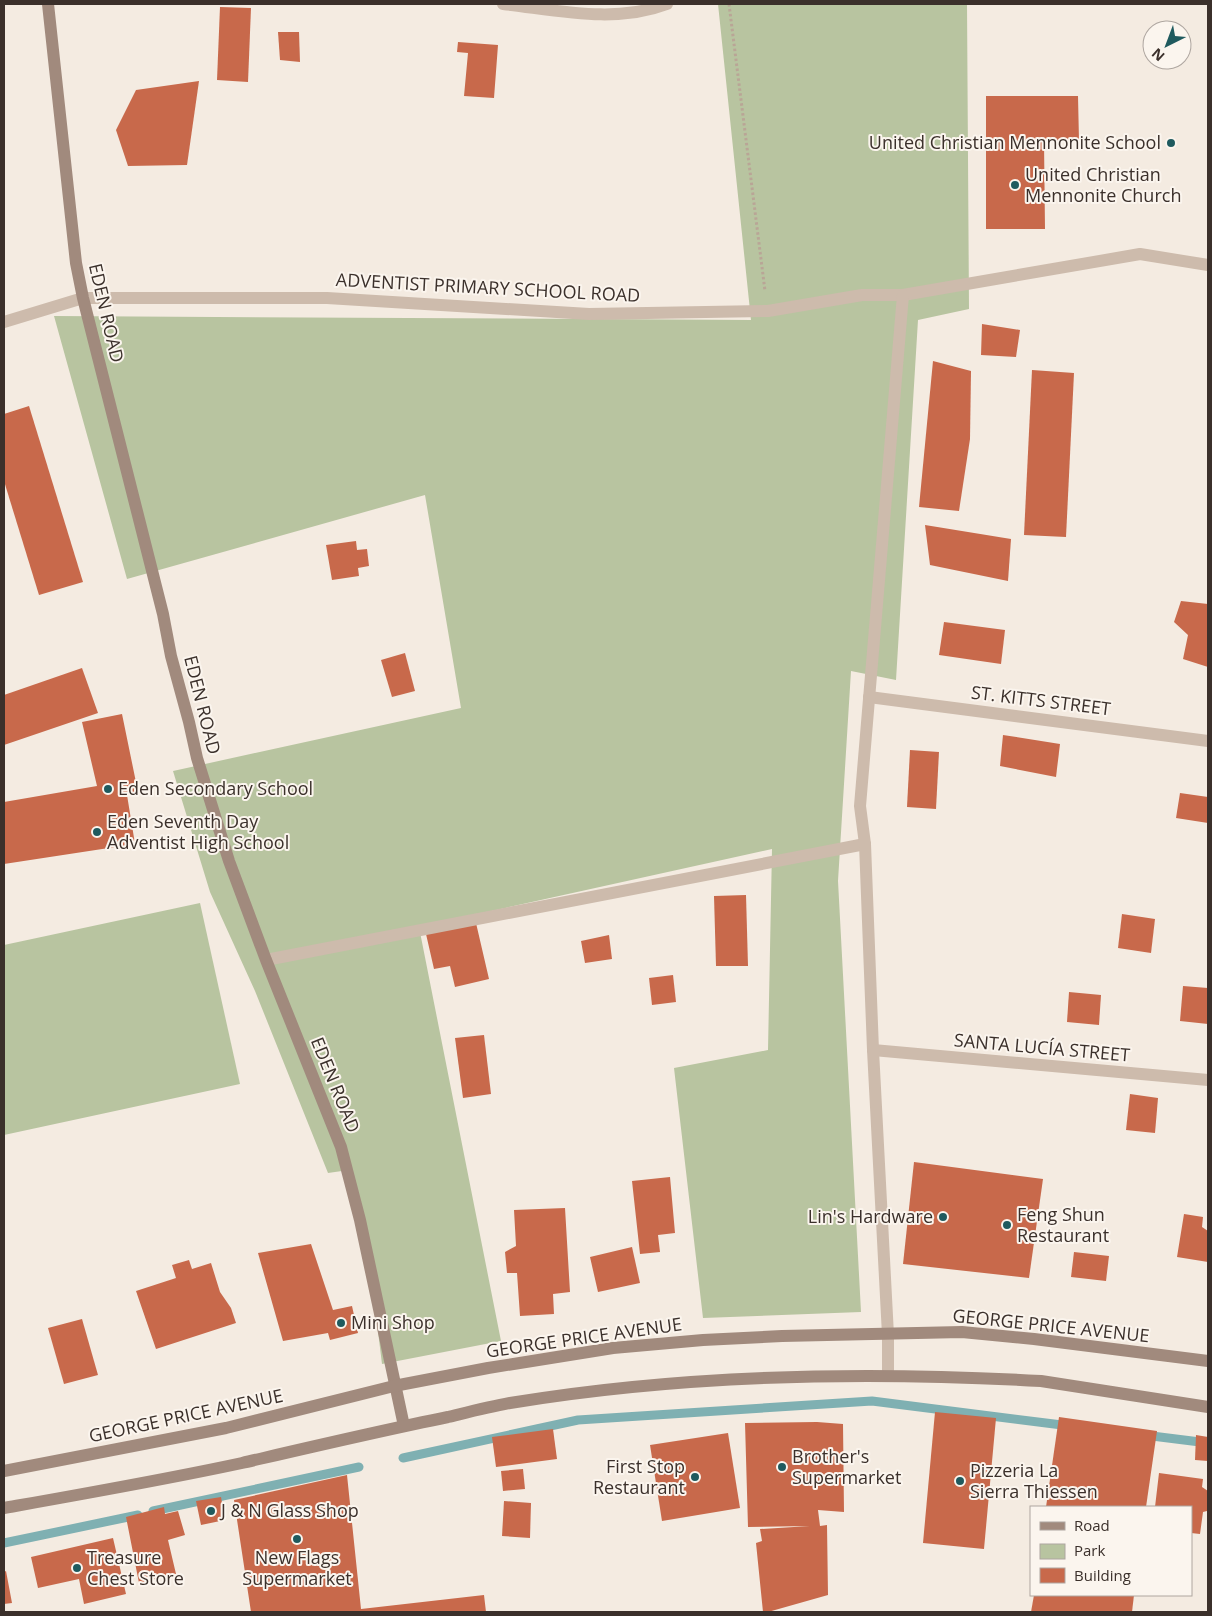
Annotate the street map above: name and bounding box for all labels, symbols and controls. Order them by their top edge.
north arrow [1142,20,1192,70]
text: N [1147,44,1169,66]
place label: United Christian Mennonite School [869,130,1161,154]
marker: United Christian Mennonite School [1165,137,1177,149]
place label: United Christian Mennonite Church [1025,162,1181,207]
marker: United Christian Mennonite Church [1009,179,1021,191]
street label: EDEN ROAD [84,261,130,365]
street label: ADVENTIST PRIMARY SCHOOL ROAD [335,267,641,307]
street label: EDEN ROAD [179,653,227,757]
street label: ST. KITTS STREET [970,680,1112,720]
place label: Eden Secondary School [118,776,313,800]
marker: Eden Secondary School [102,783,114,795]
place label: Eden Seventh Day Adventist High School [107,809,289,854]
marker: Eden Seventh Day Adventist High School [91,826,103,838]
street label: SANTA LUCÍA STREET [953,1027,1131,1067]
street label: EDEN ROAD [306,1033,366,1136]
place label: Feng Shun Restaurant [1017,1202,1109,1247]
place label: Lin's Hardware [808,1204,933,1228]
marker: Lin's Hardware [937,1211,949,1223]
marker: Feng Shun Restaurant [1001,1219,1013,1231]
street label: GEORGE PRICE AVENUE [952,1303,1151,1347]
place label: Mini Shop [351,1310,435,1334]
street label: GEORGE PRICE AVENUE [484,1311,683,1363]
marker: Mini Shop [335,1317,347,1329]
street label: GEORGE PRICE AVENUE [87,1383,285,1447]
place label: Brother's Supermarket [792,1444,901,1489]
place label: First Stop Restaurant [593,1454,685,1499]
place label: Pizzeria La Sierra Thiessen [970,1458,1098,1503]
marker: Brother's Supermarket [776,1461,788,1473]
marker: First Stop Restaurant [689,1471,701,1483]
marker: Pizzeria La Sierra Thiessen [954,1475,966,1487]
place label: J & N Glass Shop [219,1498,359,1522]
marker: J & N Glass Shop [205,1505,217,1517]
legend [1030,1506,1192,1596]
text: Road [1074,1515,1110,1535]
marker: New Flags Supermarket [291,1533,303,1545]
text: Park [1074,1540,1105,1560]
place label: Treasure Chest Store [87,1545,184,1590]
place label: New Flags Supermarket [242,1545,352,1590]
marker: Treasure Chest Store [71,1562,83,1574]
text: Building [1074,1565,1131,1585]

